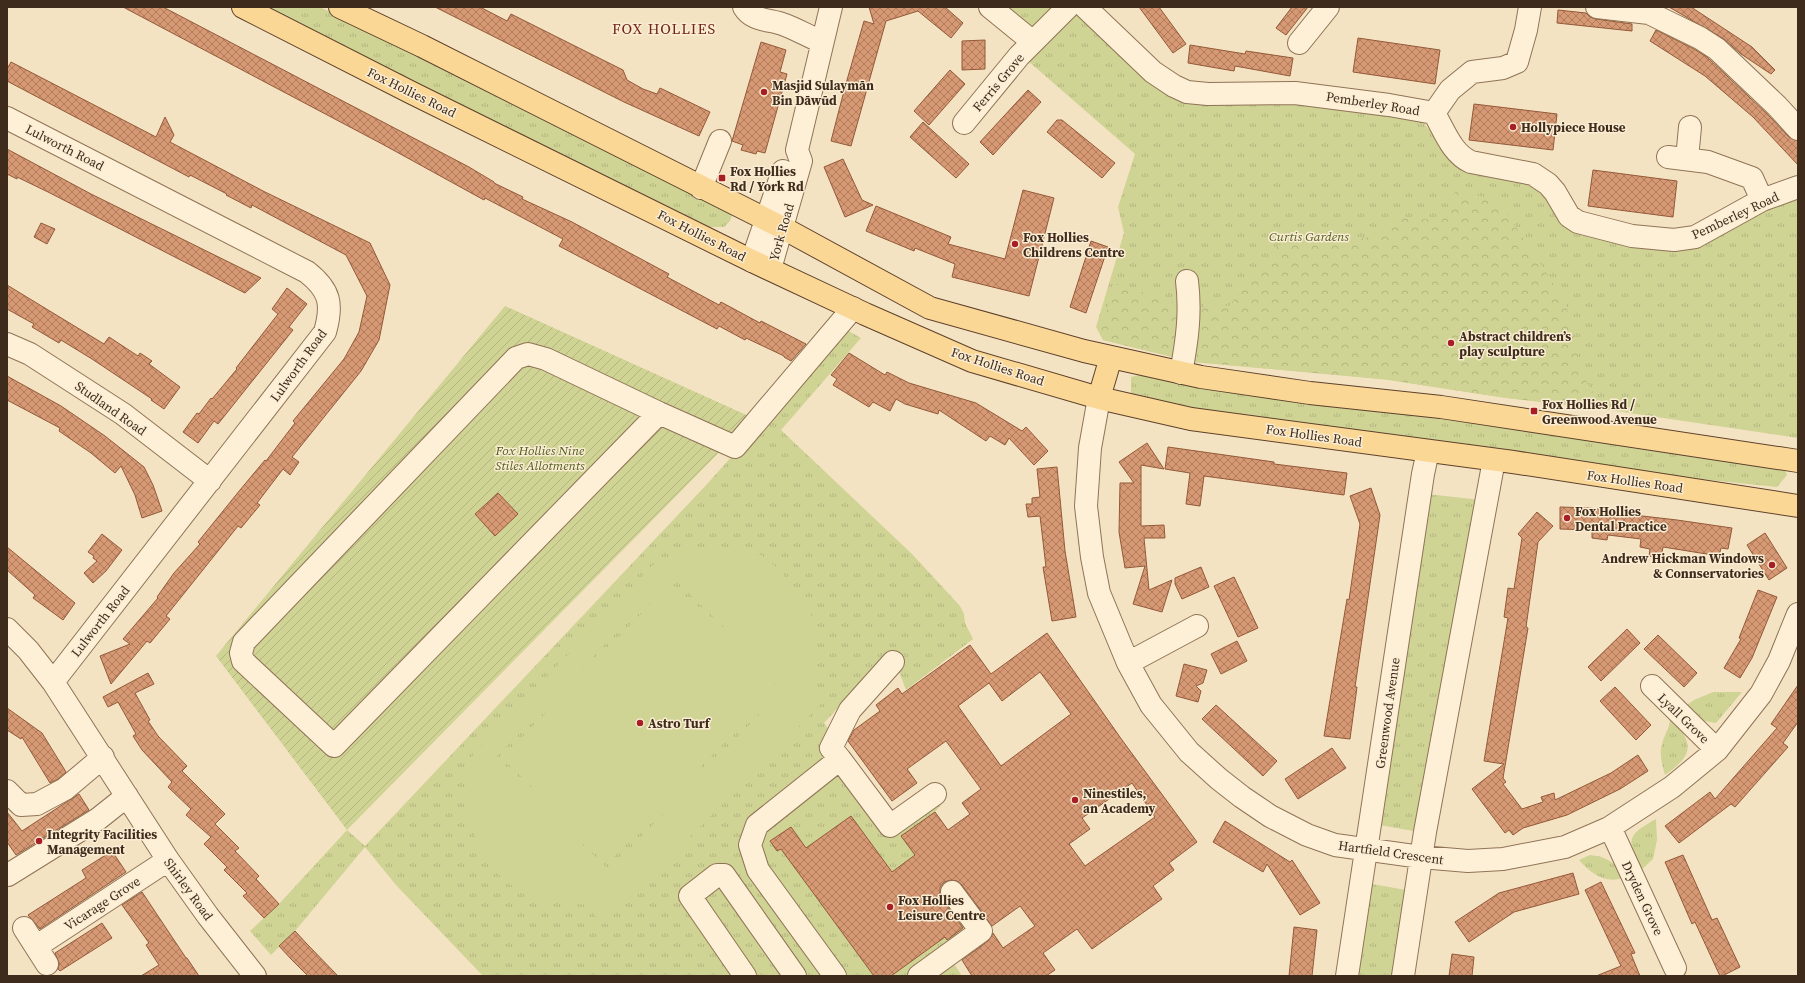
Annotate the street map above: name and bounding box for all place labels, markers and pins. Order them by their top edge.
place label: Masjid Sulaymān Bin Dāwūd [772,77,874,109]
marker: Masjid Sulaymān Bin Dāwūd [759,87,769,97]
place label: Hollypiece House [1521,119,1626,136]
marker: Hollypiece House [1508,122,1518,132]
place label: Fox Hollies Rd / York Rd [730,163,804,195]
marker: Fox Hollies Rd / York Rd [717,173,727,183]
place label: Fox Hollies Childrens Centre [1023,229,1125,261]
marker: Fox Hollies Childrens Centre [1010,239,1020,249]
place label: Abstract children’s play sculpture [1459,328,1571,360]
marker: Abstract children’s play sculpture [1446,338,1456,348]
place label: Fox Hollies Rd / Greenwood Avenue [1542,396,1657,428]
marker: Fox Hollies Rd / Greenwood Avenue [1529,406,1539,416]
place label: Fox Hollies Dental Practice [1575,503,1667,535]
marker: Fox Hollies Dental Practice [1562,513,1572,523]
place label: Andrew Hickman Windows & Connservatories [1601,550,1764,582]
marker: Andrew Hickman Windows & Connservatories [1767,560,1777,570]
place label: Astro Turf [648,715,711,732]
marker: Astro Turf [635,718,645,728]
place label: Ninestiles, an Academy [1083,785,1156,817]
marker: Ninestiles, an Academy [1070,795,1080,805]
place label: Integrity Facilities Management [47,826,157,858]
marker: Integrity Facilities Management [34,836,44,846]
place label: Fox Hollies Leisure Centre [898,892,986,924]
marker: Fox Hollies Leisure Centre [885,902,895,912]

